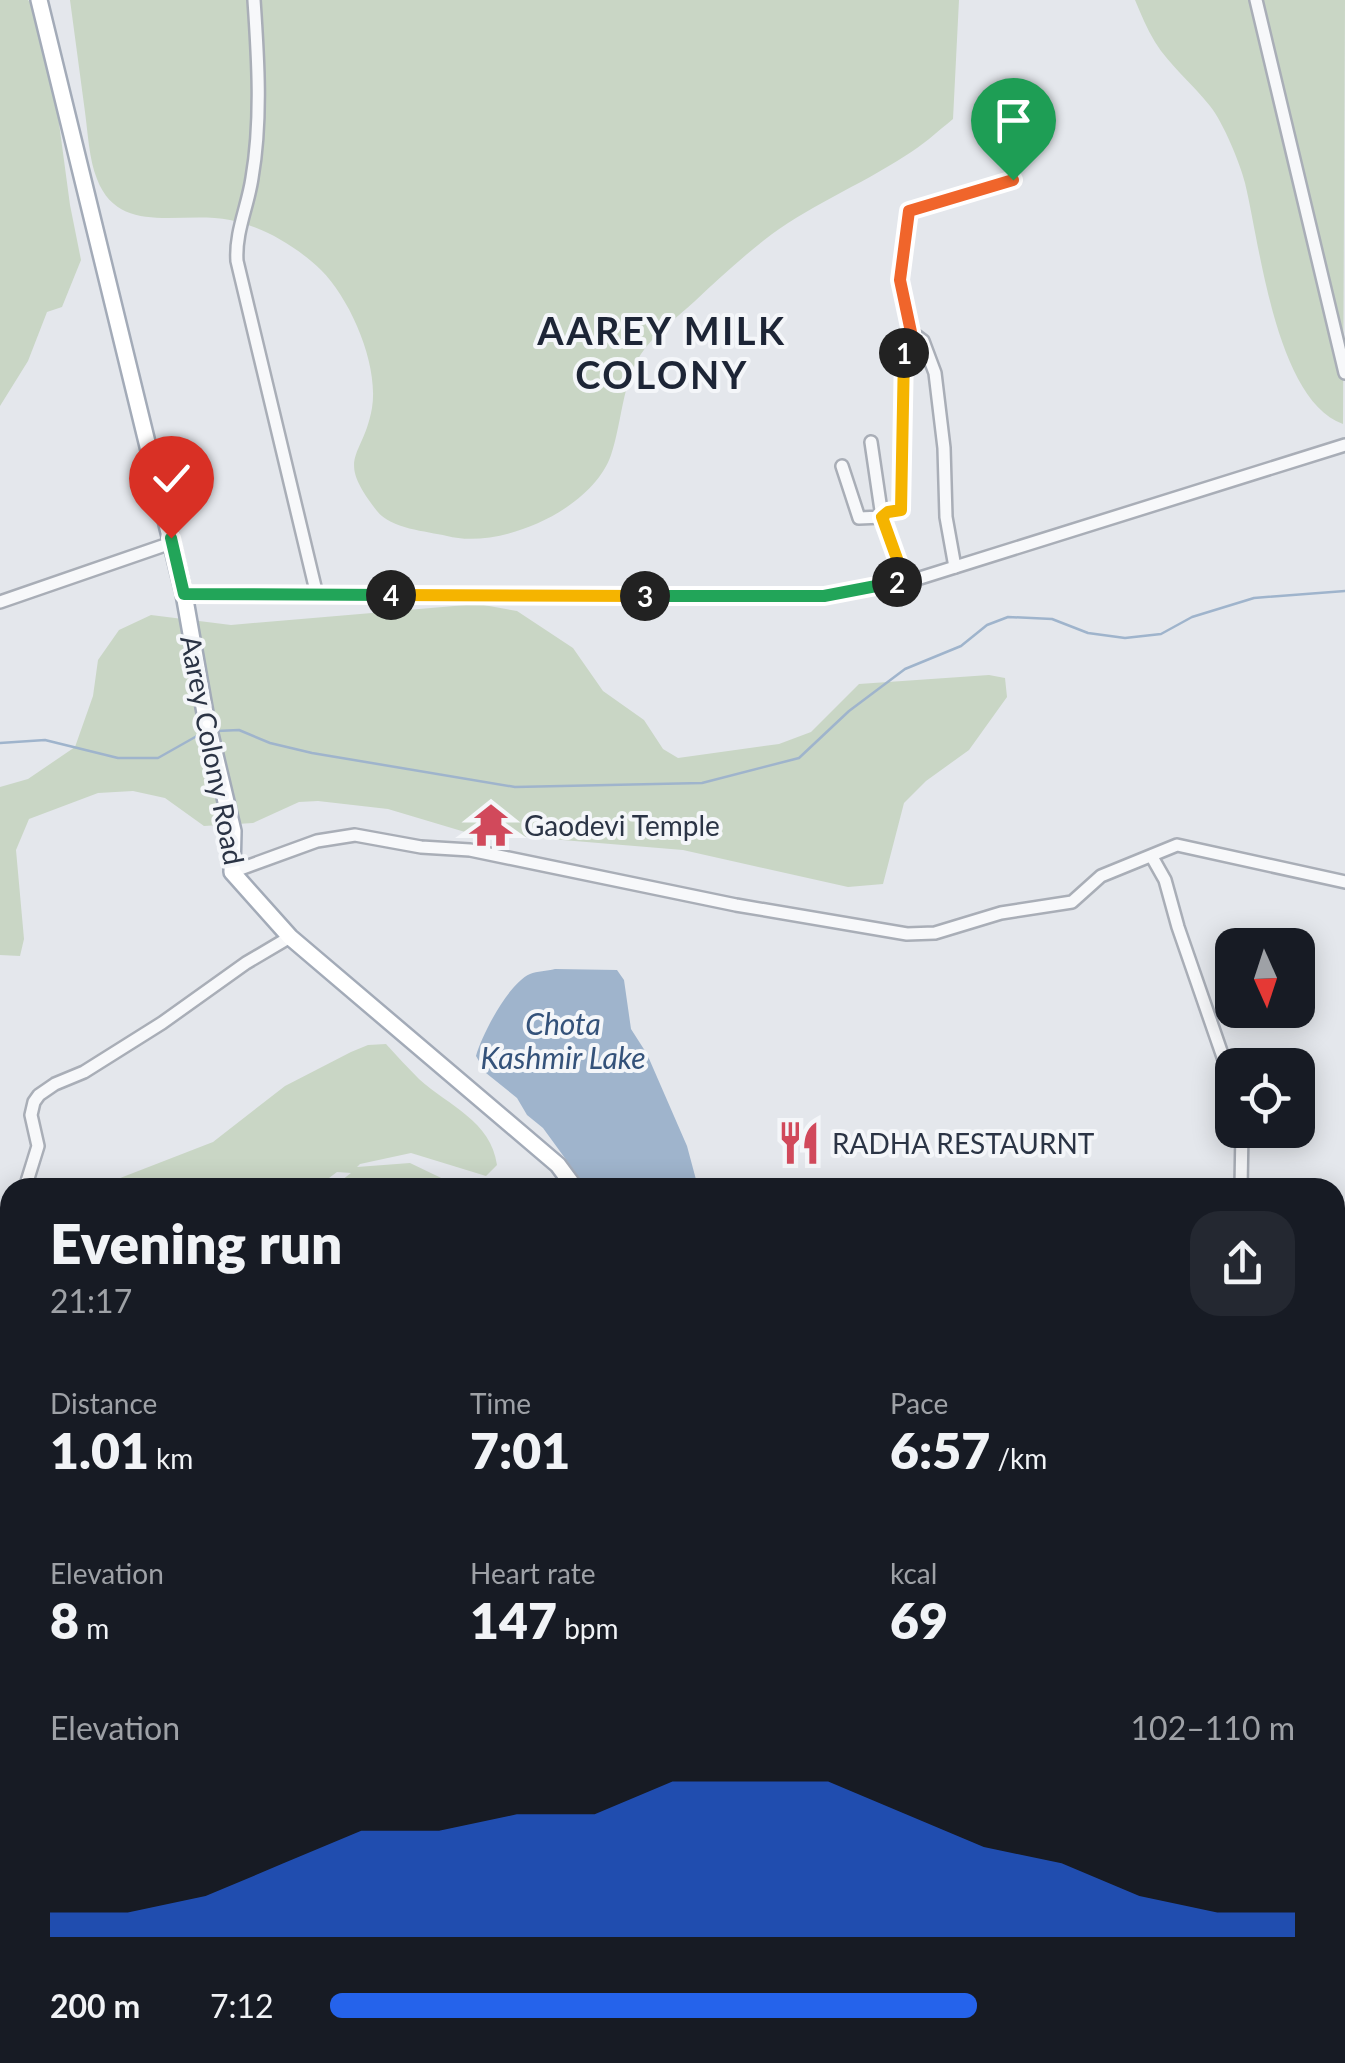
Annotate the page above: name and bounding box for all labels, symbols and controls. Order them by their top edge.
pin [971,78,1056,181]
icon: arrive [986,93,1041,148]
district label: AAREY MILK COLONY [536,307,787,397]
pin: 1 [879,328,929,378]
text: 1 [896,336,912,370]
pin [129,436,214,539]
icon: check [144,451,199,506]
pin: 2 [872,557,922,607]
text: 2 [889,565,905,599]
pin: 4 [366,570,416,620]
pin: 3 [620,571,670,621]
text: 4 [383,578,399,612]
text: 3 [637,579,653,613]
street label: Aarey Colony Road [174,632,252,868]
temple icon: Gaodevi Temple [467,801,515,849]
place label: Gaodevi Temple [524,808,720,842]
north arrow [1215,928,1315,1028]
map controls [1215,928,1315,1148]
water label: Chota Kashmir Lake [480,1005,646,1075]
button: locate [1215,1048,1315,1148]
restaurant icon: RADHA RESTAURNT [775,1119,823,1167]
place label: RADHA RESTAURNT [832,1126,1095,1160]
text: Evening run [50,1210,342,1276]
button: share [1190,1211,1295,1316]
text: 21:17 [50,1281,132,1320]
text: Distance [50,1386,157,1420]
text: Time [470,1386,531,1420]
text: Pace [890,1386,948,1420]
text: 1.01 [50,1420,149,1480]
text: 7:01 [470,1420,570,1480]
text: 6:57 [890,1420,990,1480]
text: km [149,1441,193,1475]
text: /km [990,1441,1047,1475]
text: Elevation [50,1556,164,1590]
text: Heart rate [470,1556,596,1590]
text: kcal [890,1556,937,1590]
text: 8 [50,1590,79,1650]
text: 147 [470,1590,557,1650]
text: 69 [890,1590,948,1650]
text: m [79,1611,109,1645]
text: bpm [557,1611,619,1645]
text: Elevation [50,1708,180,1747]
text: 102–110 m [1131,1708,1295,1747]
text: 200 m [50,1986,140,2025]
text: 7:12 [210,1986,274,2025]

